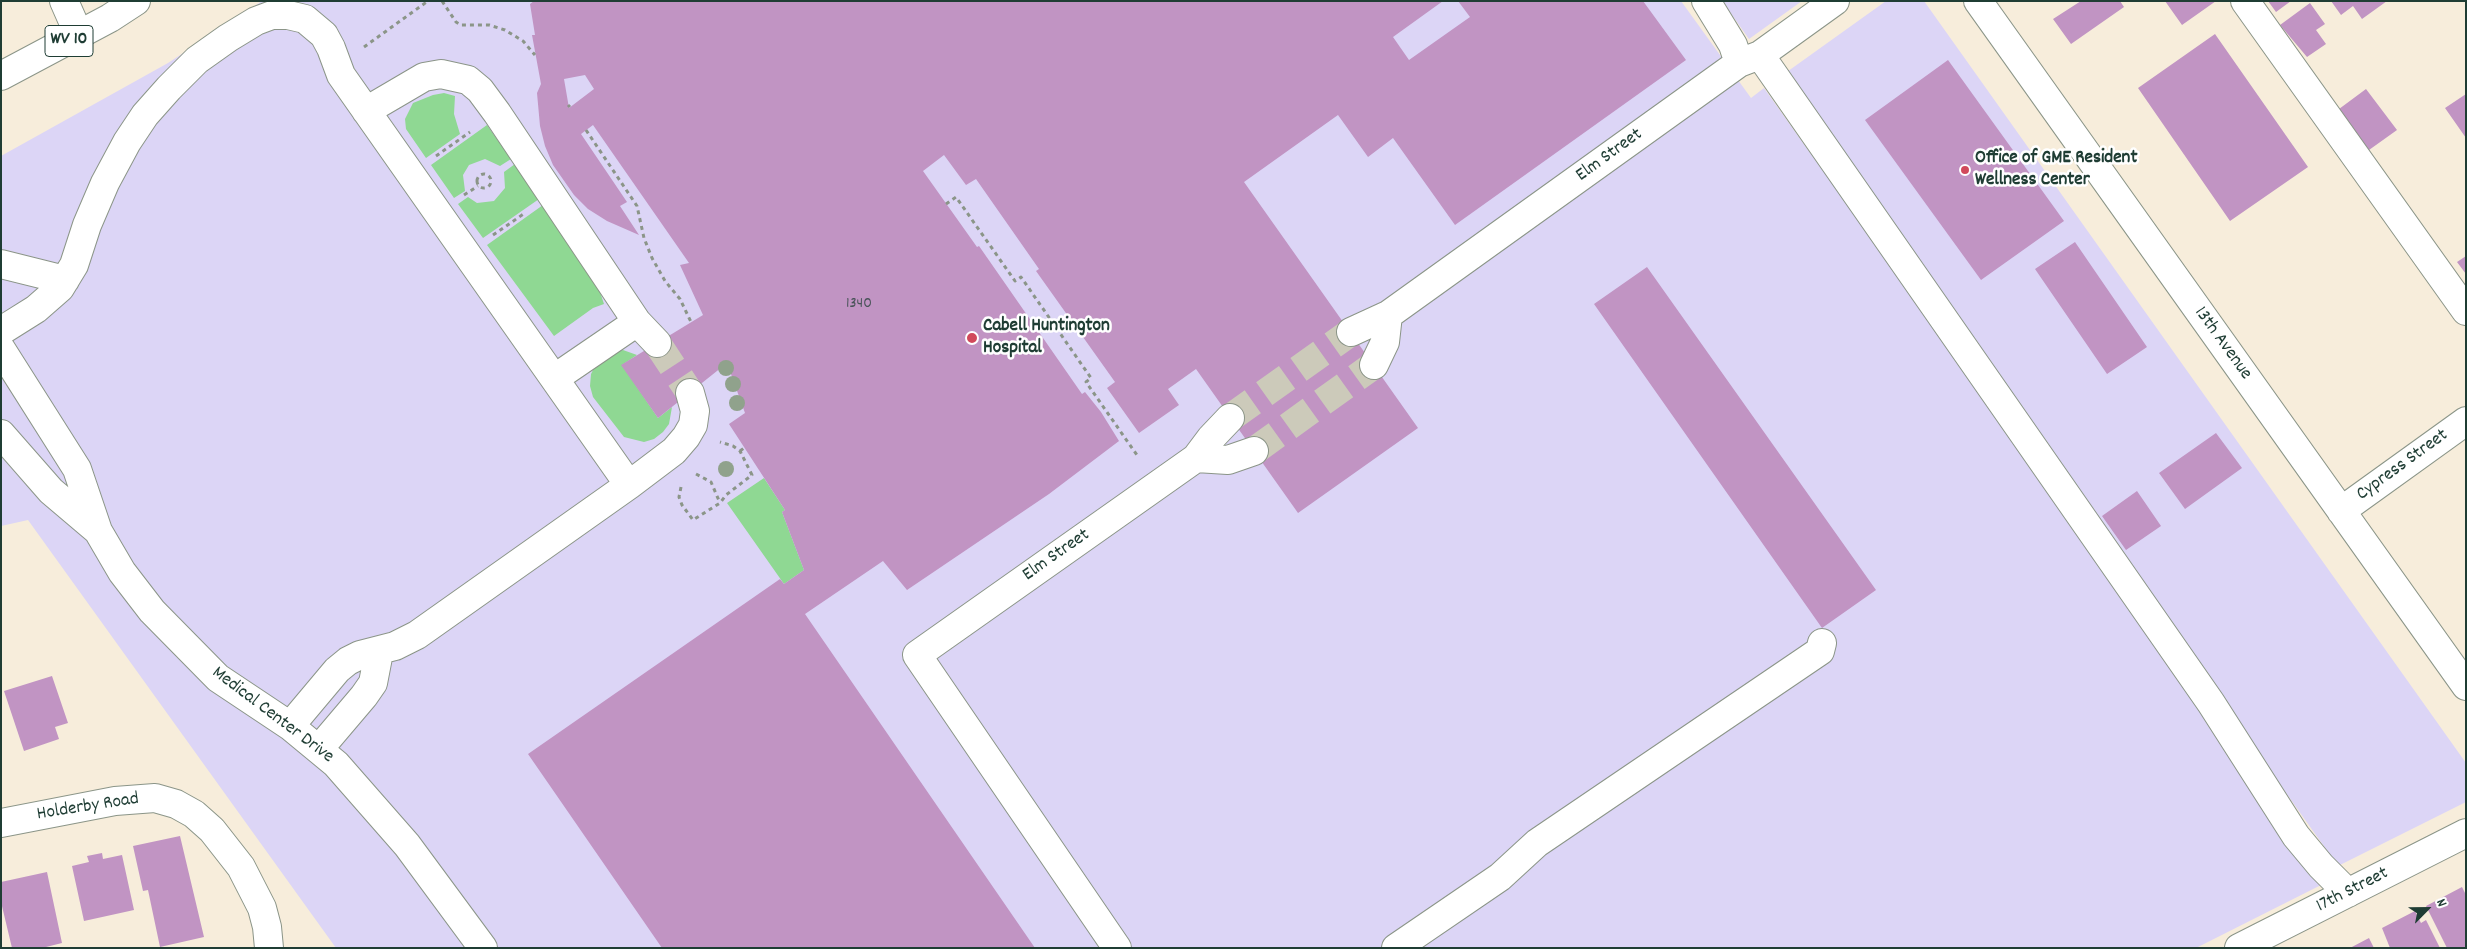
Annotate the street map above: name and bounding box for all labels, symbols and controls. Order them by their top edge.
road number: WV 10 [45,26,93,56]
street label: Elm Street [1572,124,1648,188]
place label: Office of GME Resident Wellness Center [1975,148,2137,192]
marker: Office of GME Resident Wellness Center [1959,164,1971,176]
house number: 1340 [846,295,872,315]
street label: 13th Avenue [2188,303,2256,385]
place label: Cabell Huntington Hospital [983,316,1110,360]
marker: Cabell Huntington Hospital [965,331,979,345]
street label: Cypress Street [2353,425,2453,507]
street label: Elm Street [1019,525,1095,587]
street label: Medical Center Drive [206,663,338,769]
street label: Holderby Road [35,789,141,827]
street label: 17th Street [2313,863,2393,919]
north arrow [2402,884,2452,934]
text: N [2430,896,2451,910]

